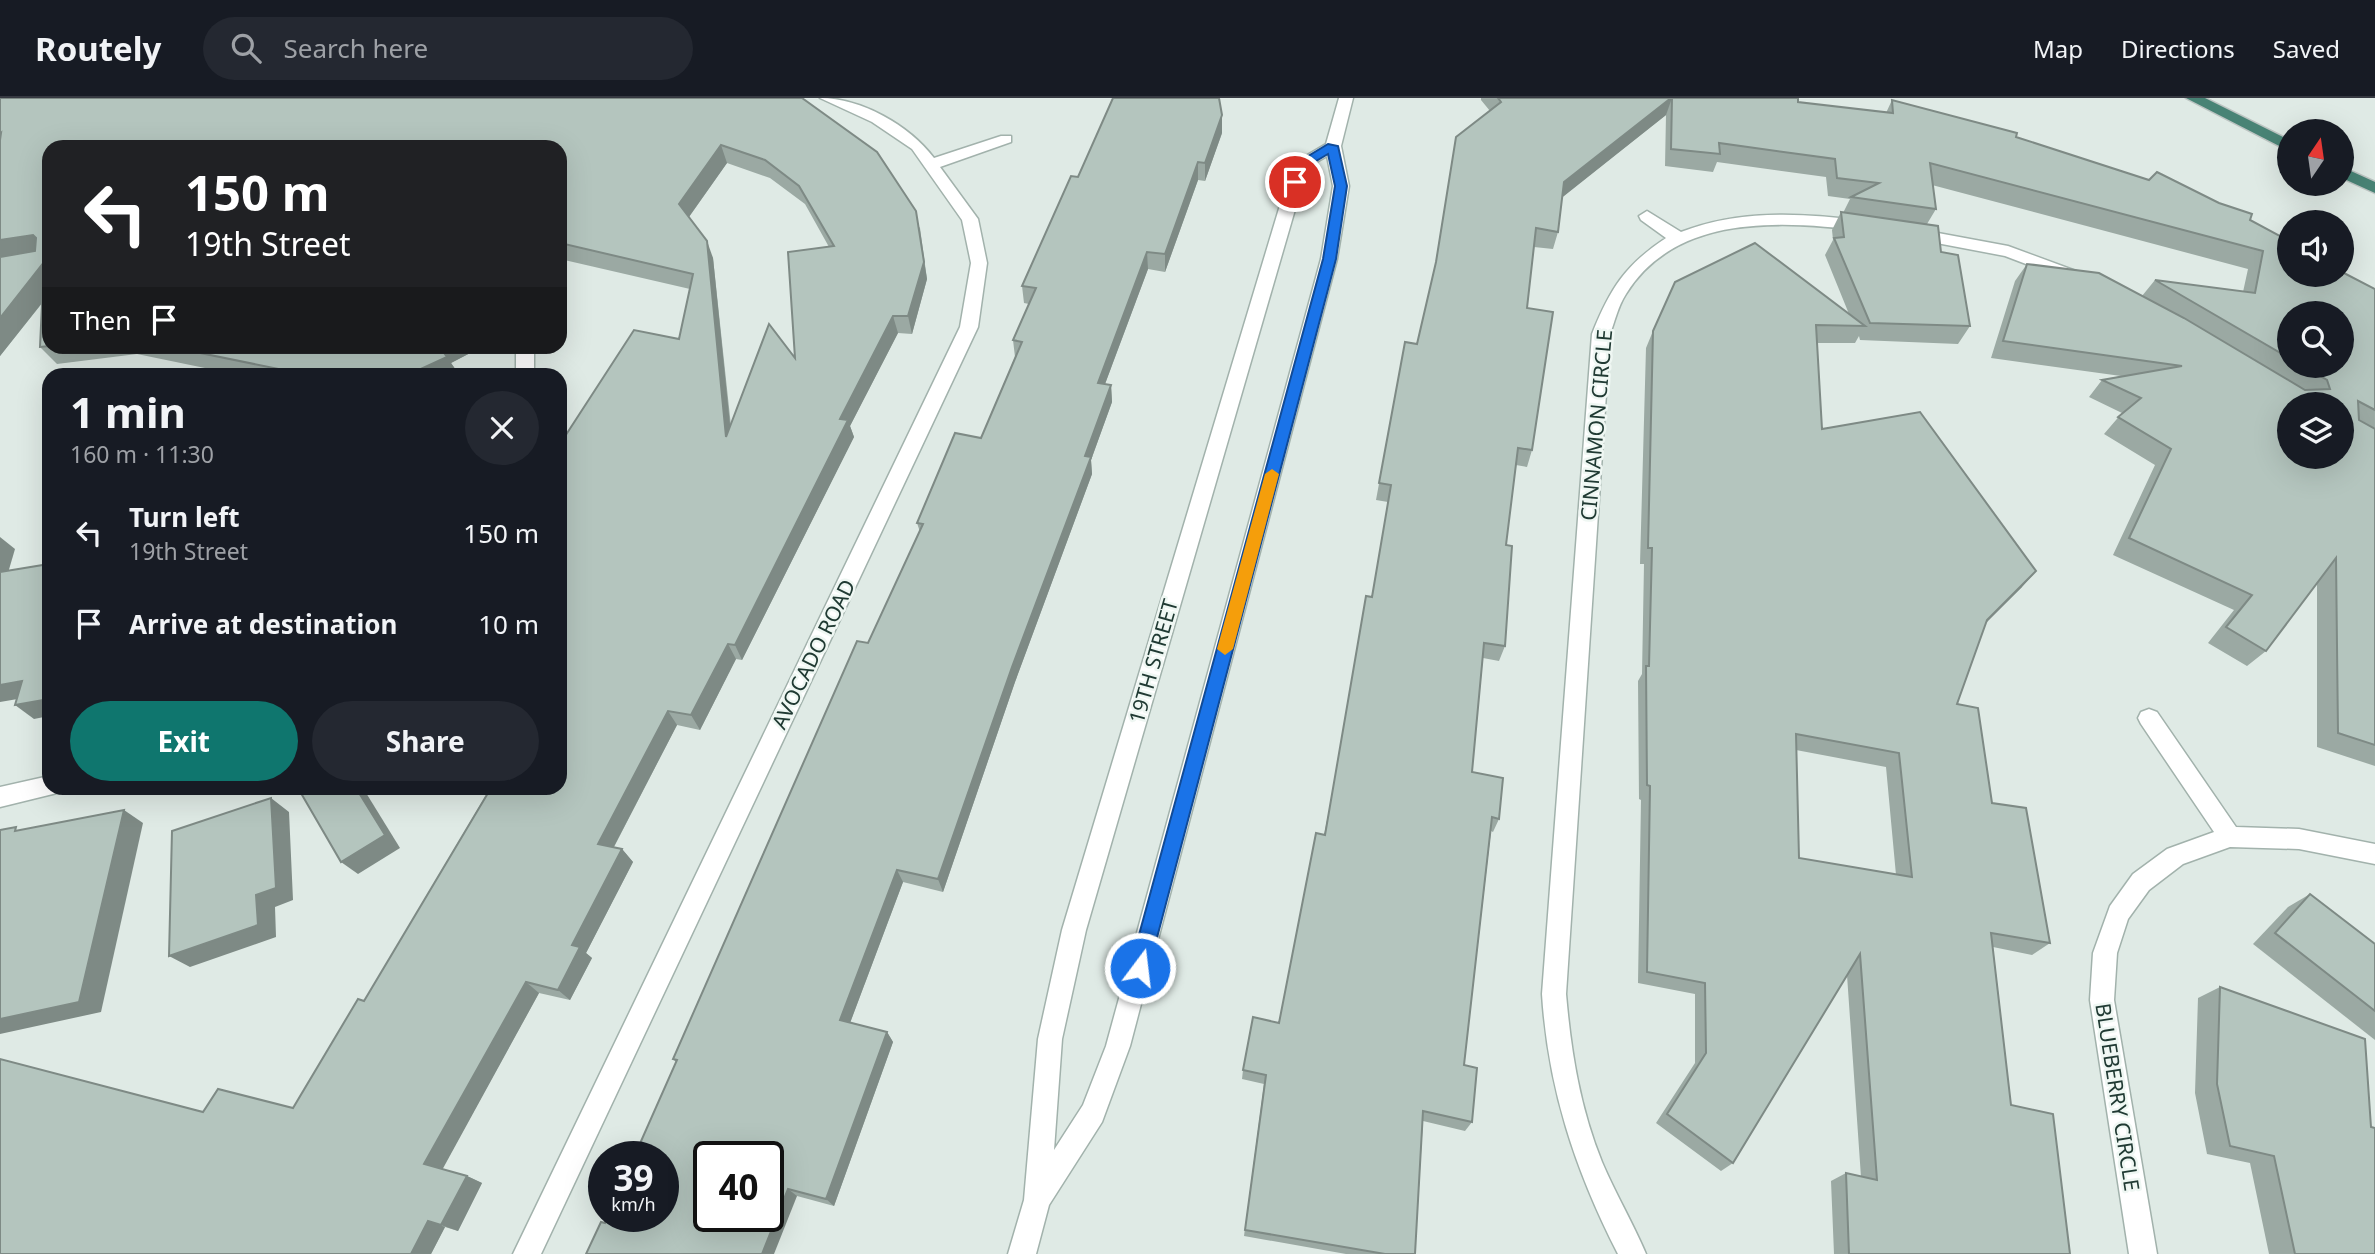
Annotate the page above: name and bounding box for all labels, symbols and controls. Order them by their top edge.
search box [203,17,693,80]
text: Routely [35,26,161,71]
icon: search [227,29,265,67]
text: Search here [283,30,428,66]
text: Map [2033,32,2083,65]
text: Directions [2121,32,2235,65]
text: Saved [2273,32,2340,65]
north arrow [2277,119,2354,196]
map controls [2277,119,2354,469]
pin [1265,152,1325,212]
text: 150 m [185,159,330,225]
icon: arrive [1276,163,1314,201]
icon: left [70,168,161,259]
button: sound [2277,210,2354,287]
text: 19th Street [185,222,351,265]
icon: arrive [145,301,183,339]
button: search [2277,301,2354,378]
text: Then [70,302,131,338]
street label: CINNAMON CIRCLE [1574,328,1618,522]
text: 1 min [70,383,186,440]
button: close [465,391,539,465]
button: layers [2277,392,2354,469]
text: 160 m · 11:30 [70,438,214,470]
text: Turn left [129,499,240,535]
icon: left [70,514,108,552]
text: 150 m [463,515,539,551]
text: 19th Street [129,535,248,567]
street label: AVOCADO ROAD [765,575,861,733]
street label: 19TH STREET [1122,595,1184,726]
icon: arrive [70,605,108,643]
text: Arrive at destination [129,606,398,642]
text: 10 m [478,606,539,642]
button: Exit [70,701,298,781]
button: Share [312,701,539,781]
position arrow [1103,931,1177,1005]
street label: BLUEBERRY CIRCLE [2089,1001,2147,1193]
speed limit sign: 40 [693,1141,784,1232]
text: 39 [613,1154,654,1201]
text: km/h [611,1192,656,1216]

